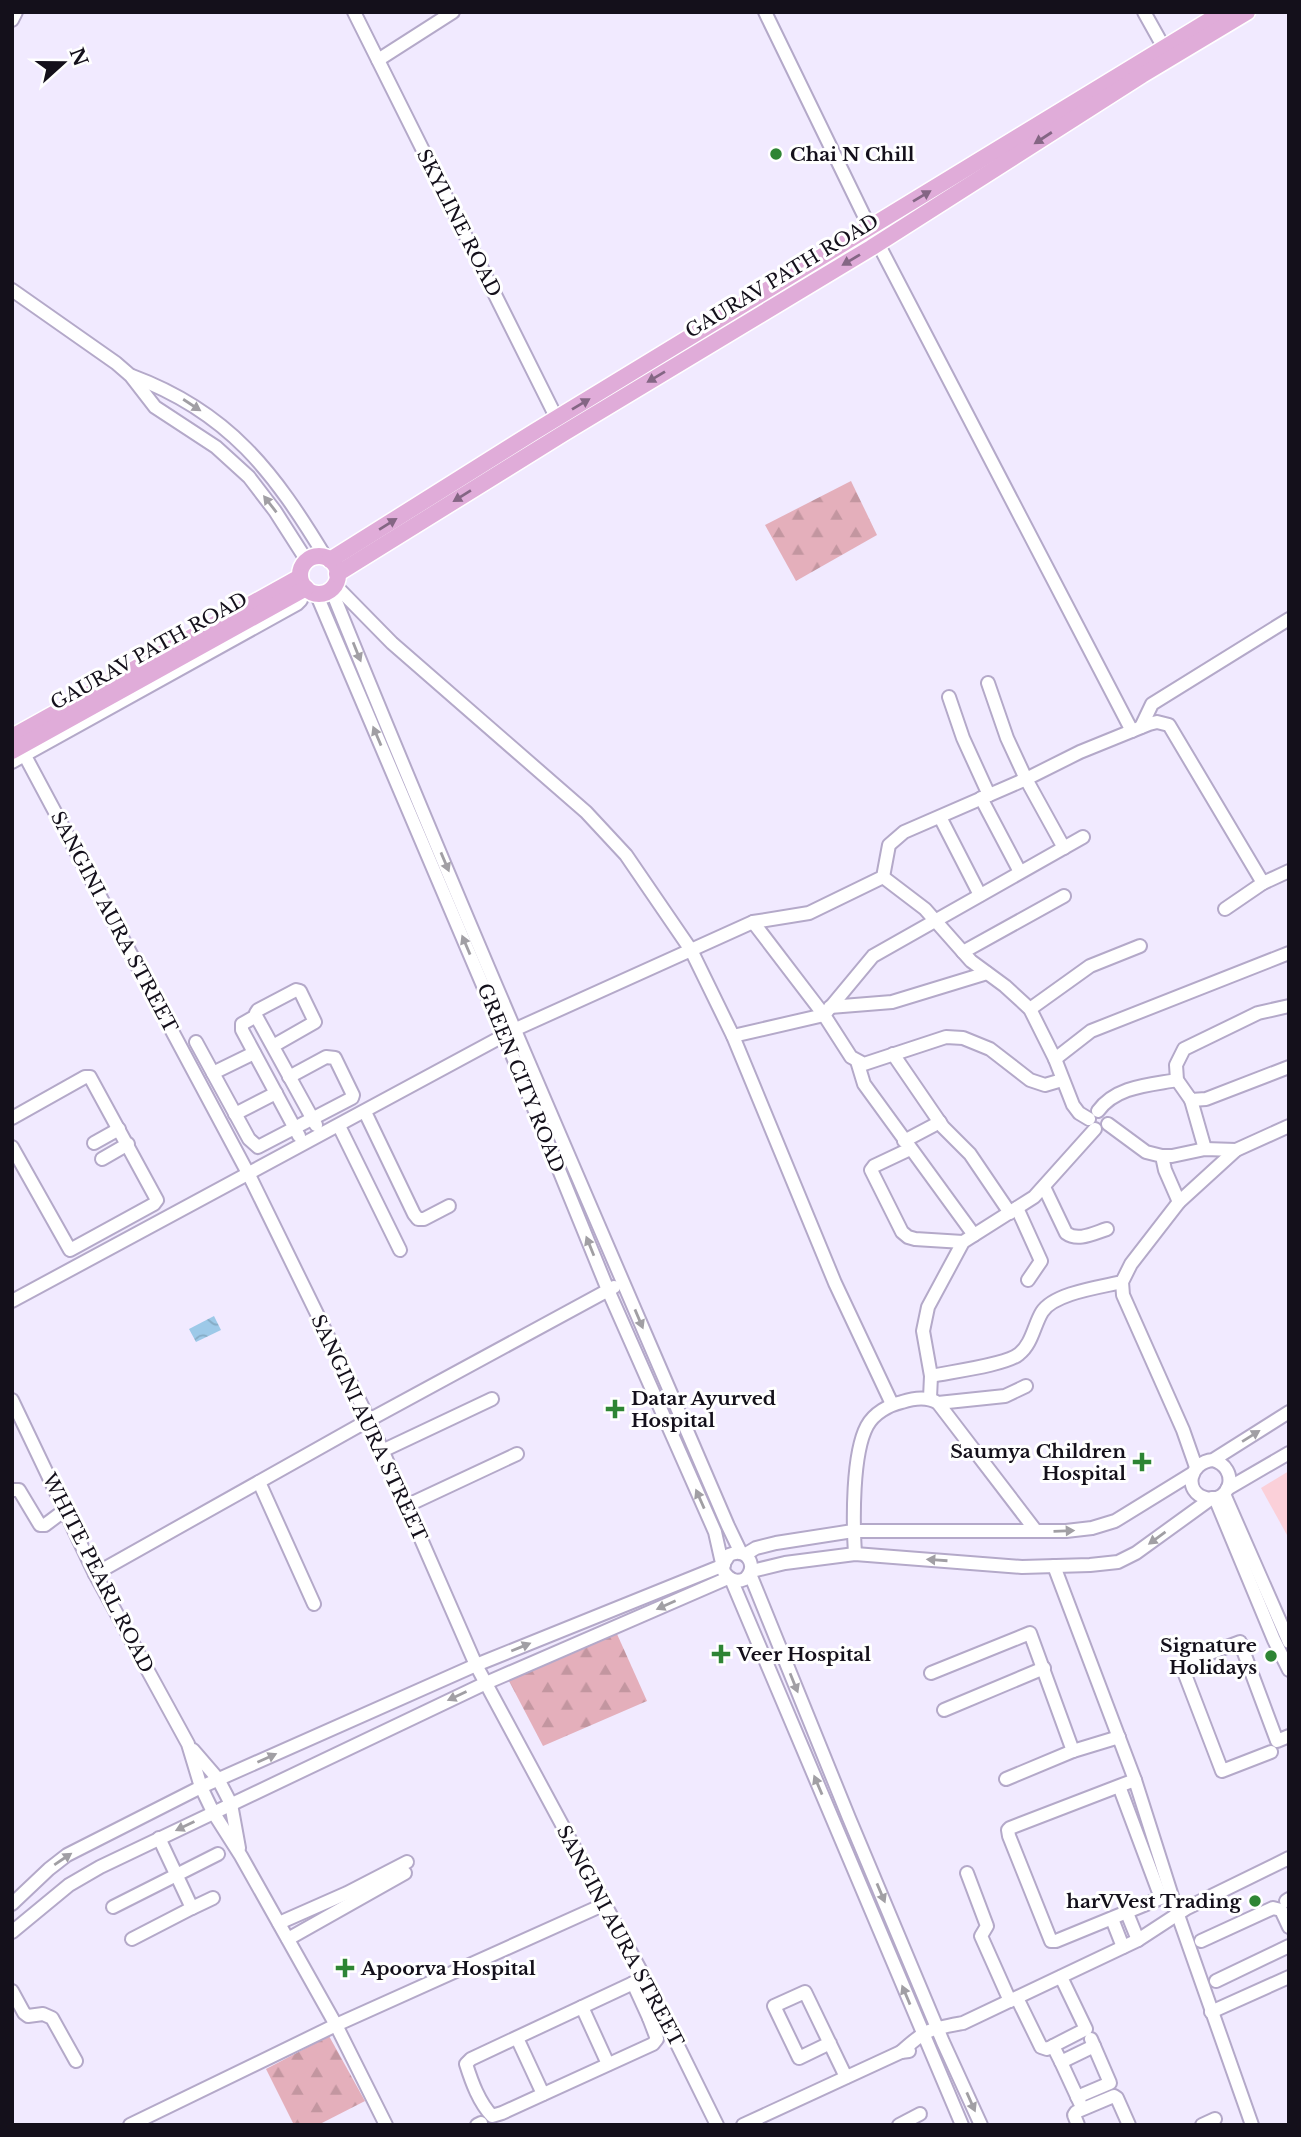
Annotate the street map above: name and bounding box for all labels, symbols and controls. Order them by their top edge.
north arrow [28,28,98,98]
text: N [64,45,92,70]
one-way arrow [1033,131,1053,144]
place label: Chai N Chill [790,143,915,166]
street label: SKYLINE ROAD [412,145,506,301]
marker: Chai N Chill [768,146,784,162]
one-way arrow [912,190,931,203]
street label: GAURAV PATH ROAD [681,209,883,343]
one-way arrow [842,254,861,266]
one-way arrow [647,371,666,384]
one-way arrow [571,397,591,410]
one-way arrow [183,399,202,412]
one-way arrow [452,489,472,502]
one-way arrow [262,495,277,513]
one-way arrow [378,517,397,530]
street label: GAURAV PATH ROAD [47,587,251,715]
one-way arrow [351,642,362,663]
one-way arrow [371,725,382,746]
street label: SANGINI AURA STREET [46,807,182,1037]
one-way arrow [439,852,451,872]
one-way arrow [460,934,471,955]
street label: GREEN CITY ROAD [472,980,570,1176]
one-way arrow [584,1235,595,1256]
one-way arrow [634,1309,645,1330]
street label: SANGINI AURA STREET [306,1311,432,1545]
place label: Datar Ayurved Hospital [631,1387,776,1432]
marker: Datar Ayurved Hospital [605,1399,625,1419]
one-way arrow [1241,1430,1260,1443]
place label: Saumya Children Hospital [950,1440,1126,1485]
marker: Saumya Children Hospital [1132,1452,1152,1472]
street label: WHITE PEARL ROAD [37,1468,158,1677]
one-way arrow [694,1489,706,1509]
one-way arrow [1053,1525,1075,1536]
one-way arrow [1148,1531,1166,1545]
one-way arrow [925,1554,947,1565]
one-way arrow [655,1599,676,1610]
place label: Signature Holidays [1160,1634,1257,1679]
one-way arrow [510,1642,531,1653]
place label: Veer Hospital [736,1643,871,1666]
marker: Veer Hospital [711,1644,731,1664]
marker: Signature Holidays [1263,1648,1279,1664]
one-way arrow [788,1673,799,1694]
one-way arrow [447,1691,467,1702]
one-way arrow [257,1752,277,1764]
one-way arrow [813,1774,824,1795]
one-way arrow [175,1820,196,1831]
street label: SANGINI AURA STREET [552,1821,688,2051]
one-way arrow [54,1853,73,1866]
one-way arrow [875,1883,886,1904]
place label: harVVest Trading [1066,1890,1242,1913]
marker: harVVest Trading [1247,1893,1263,1909]
place label: Apoorva Hospital [360,1957,536,1980]
marker: Apoorva Hospital [335,1958,355,1978]
one-way arrow [900,1984,911,2005]
one-way arrow [965,2092,976,2112]

